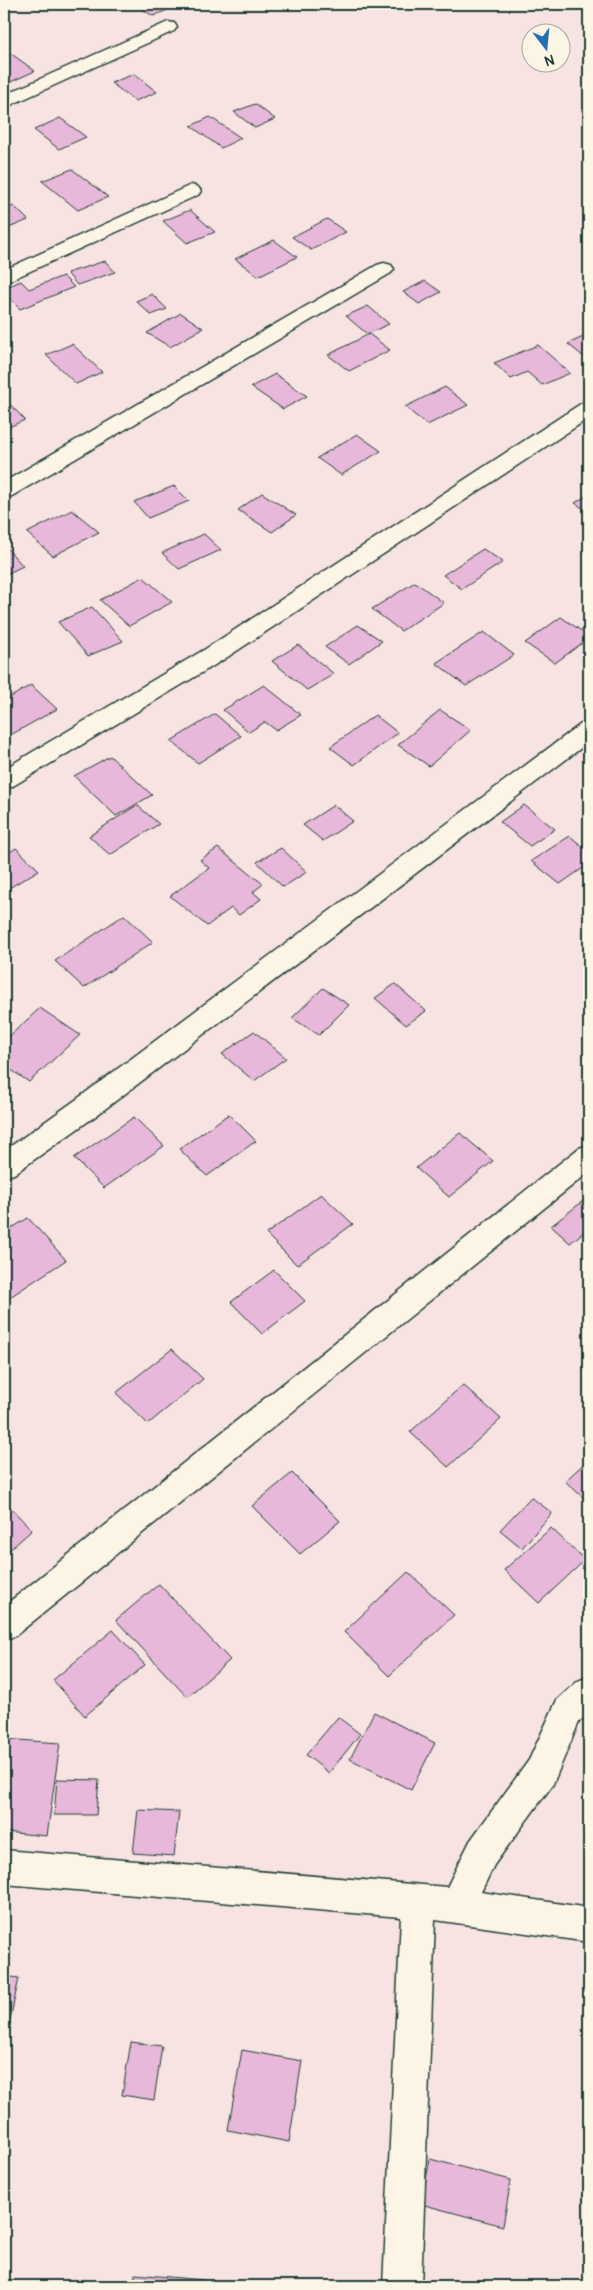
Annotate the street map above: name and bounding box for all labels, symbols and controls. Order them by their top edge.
north arrow [520,22,570,72]
text: N [543,51,556,69]

